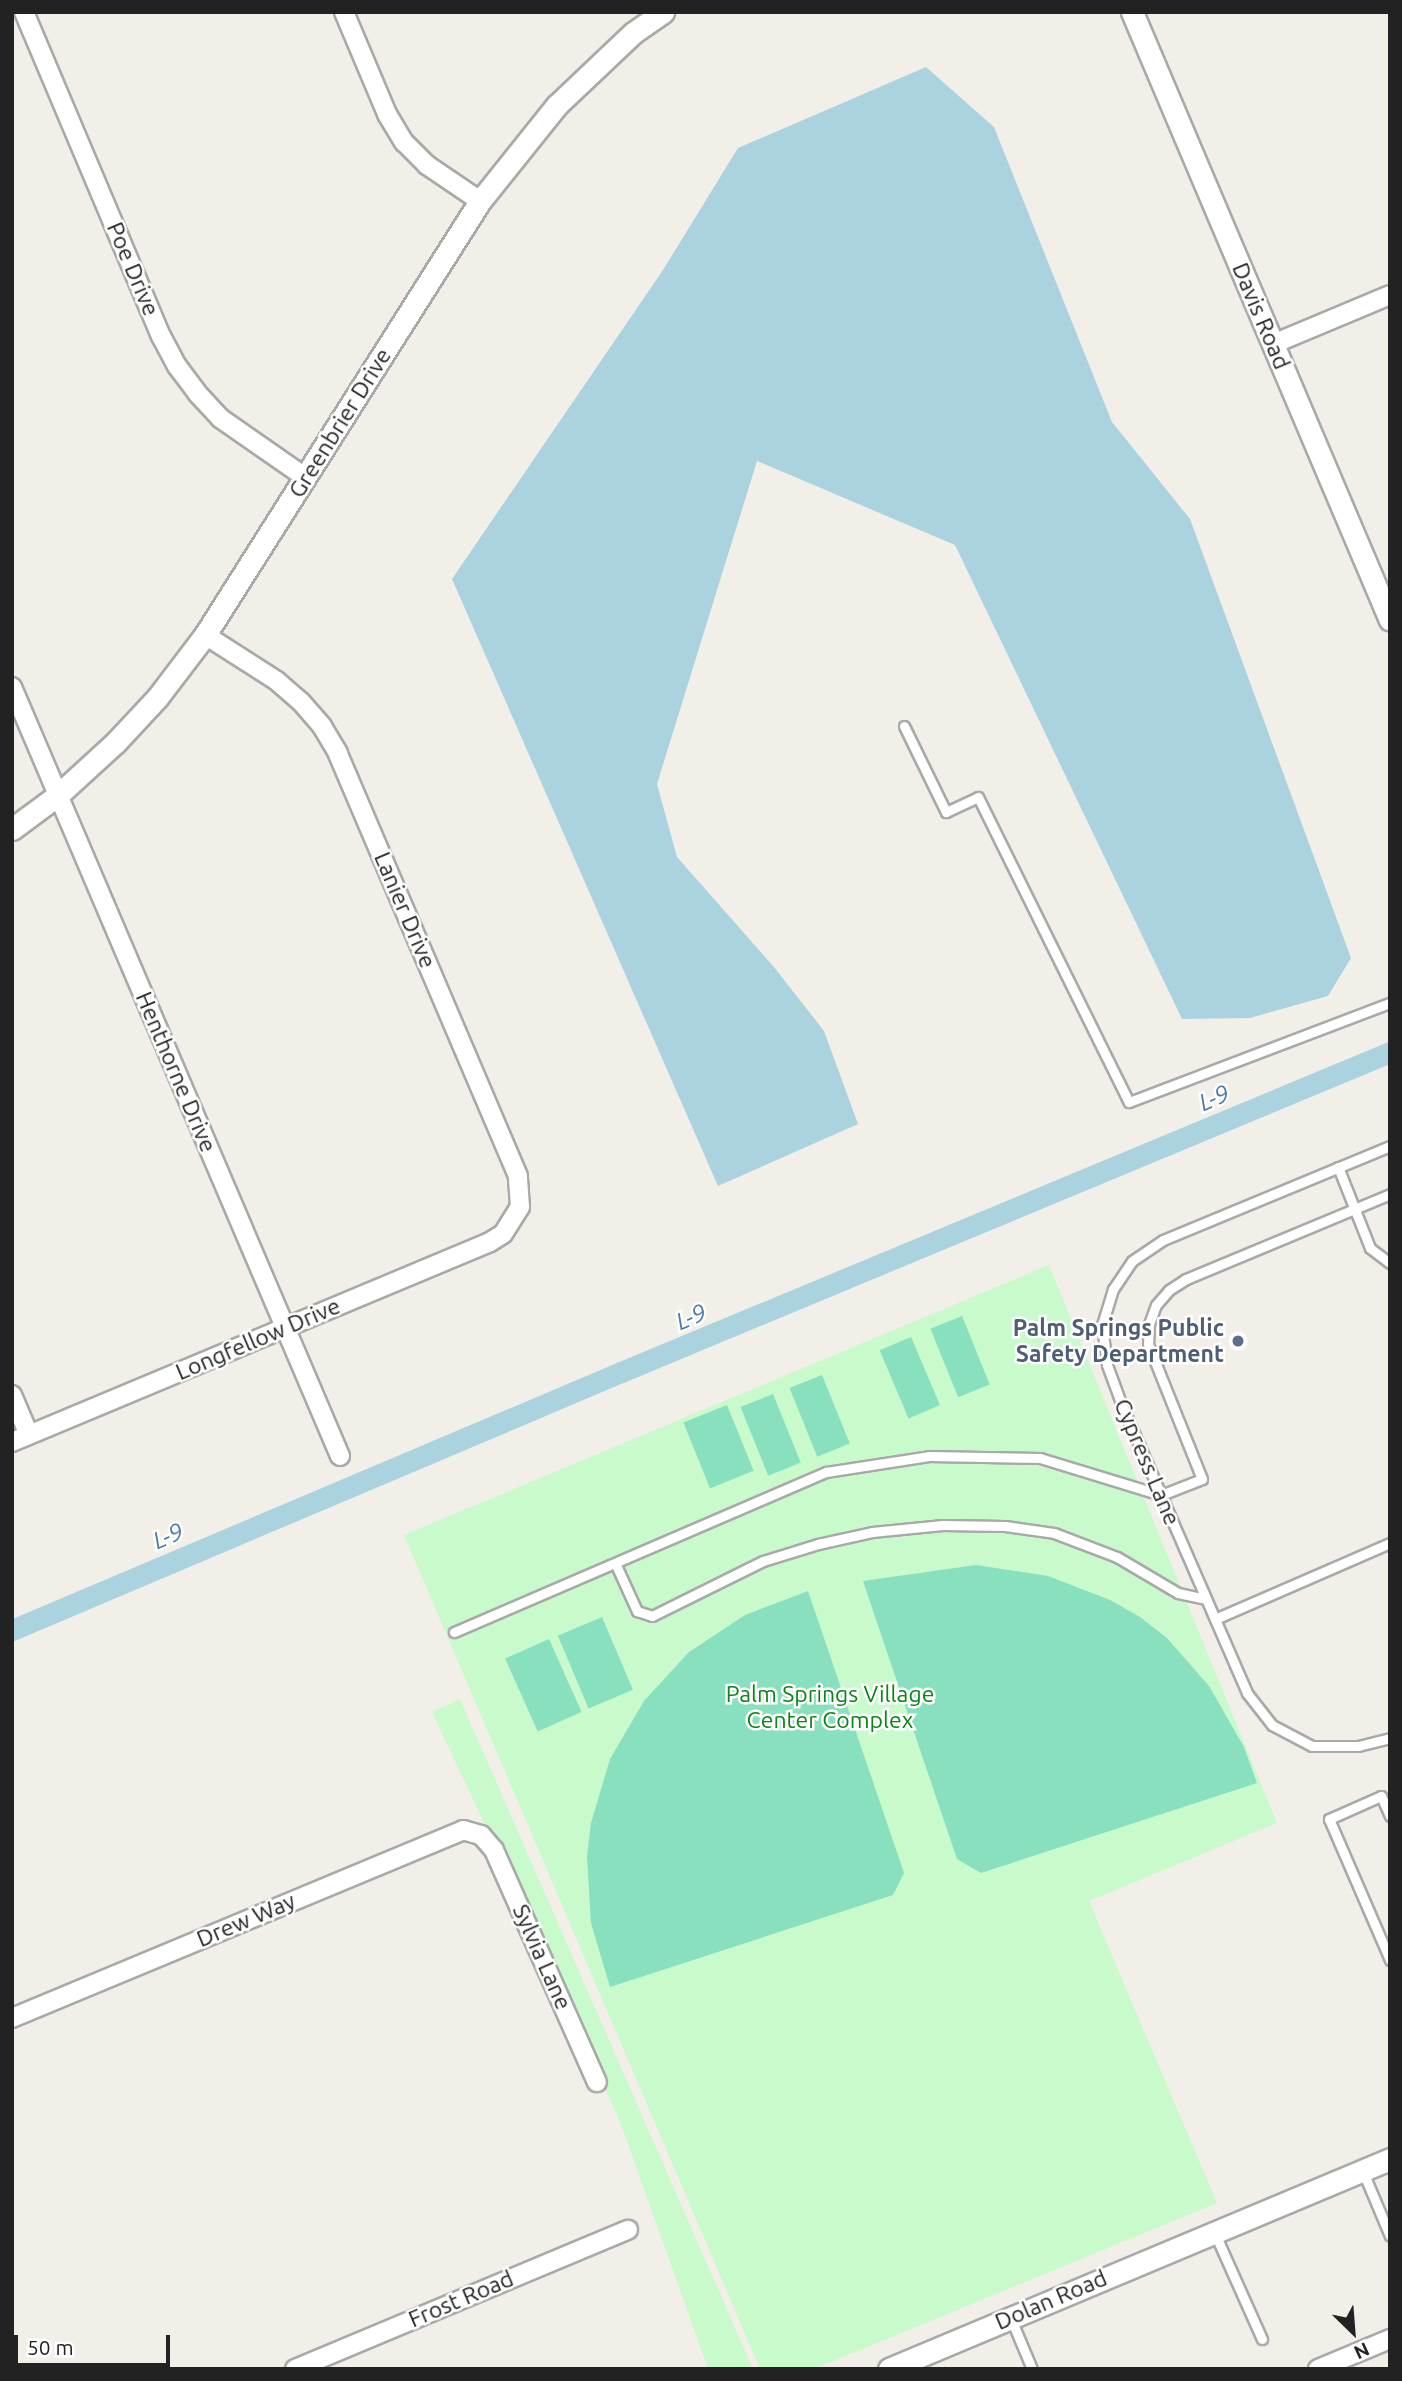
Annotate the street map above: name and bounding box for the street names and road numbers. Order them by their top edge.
street label: Poe Drive [101,218,165,320]
street label: Davis Road [1226,259,1296,373]
street label: Greenbrier Drive [283,343,397,503]
street label: Lanier Drive [368,848,442,972]
street label: Henthorne Drive [130,988,222,1156]
street label: Longfellow Drive [172,1292,344,1386]
street label: Cypress Lane [1108,1395,1186,1529]
street label: Drew Way [193,1887,299,1953]
street label: Sylvia Lane [507,1900,577,2014]
street label: Dolan Road [991,2264,1111,2336]
street label: Frost Road [404,2265,518,2333]

